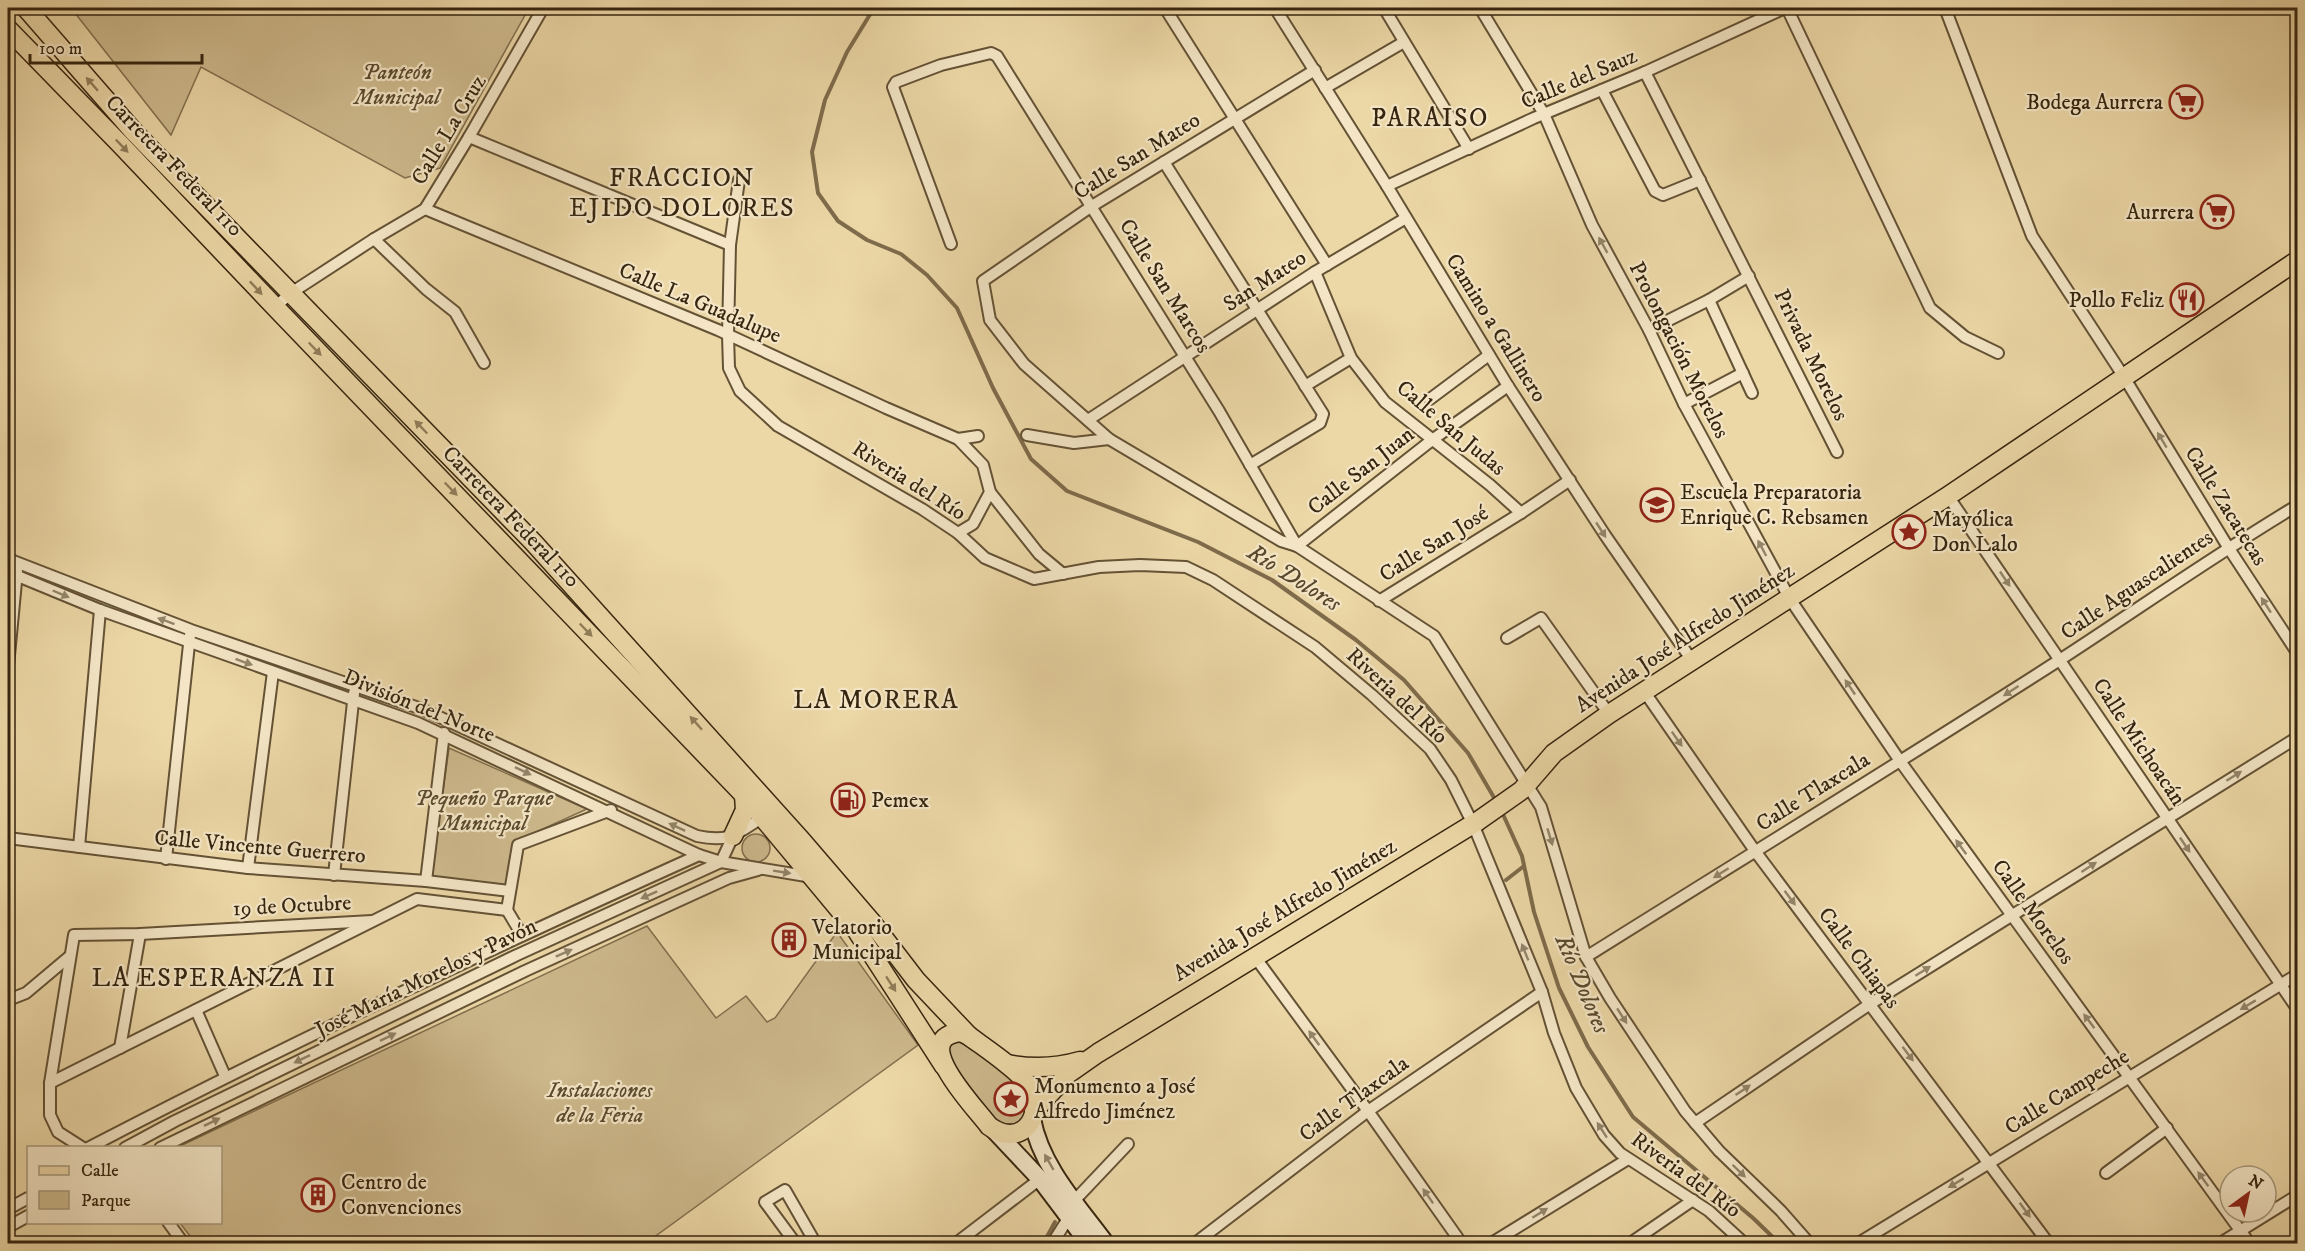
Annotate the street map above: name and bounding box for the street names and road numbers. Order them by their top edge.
street label: Calle del Sauz [1517,42,1641,116]
street label: Calle La Cruz [406,70,493,190]
street label: Carretera Federal 110 [99,89,249,243]
street label: Calle San Mateo [1069,106,1205,206]
street label: Calle San Marcos [1113,214,1217,358]
street label: San Mateo [1218,244,1312,318]
street label: Camino a Gallinero [1439,249,1553,407]
street label: Calle La Guadalupe [615,257,785,349]
street label: Prolongación Morelos [1623,257,1735,443]
street label: Privada Morelos [1768,285,1854,425]
street label: Calle San Judas [1391,374,1511,482]
street label: Calle San Juan [1302,421,1420,521]
street label: Riveria del Río [847,435,971,527]
street label: Carretera Federal 110 [436,440,586,594]
street label: Calle Zacatecas [2179,441,2273,571]
street label: Calle San José [1374,500,1494,588]
street label: Calle Aguascalientes [2056,524,2218,646]
street label: Avenida José Alfredo Jiménez [1570,557,1800,719]
street label: Riveria del Río [1340,642,1454,750]
street label: División del Norte [339,663,499,749]
street label: Calle Michoacán [2086,673,2192,811]
street label: Calle Tlaxcala [1751,746,1875,838]
street label: Calle Vincente Guerrero [153,824,367,870]
street label: Avenida José Alfredo Jiménez [1168,832,1402,987]
street label: Calle Morelos [1986,854,2080,970]
street label: 19 de Octubre [232,889,352,923]
street label: Calle Chiapas [1812,902,1906,1014]
street label: José María Morelos y Pavón [309,912,542,1044]
street label: Calle Campeche [2000,1043,2134,1141]
street label: Calle Tlaxcala [1294,1050,1415,1148]
street label: Riveria del Río [1626,1126,1746,1224]

